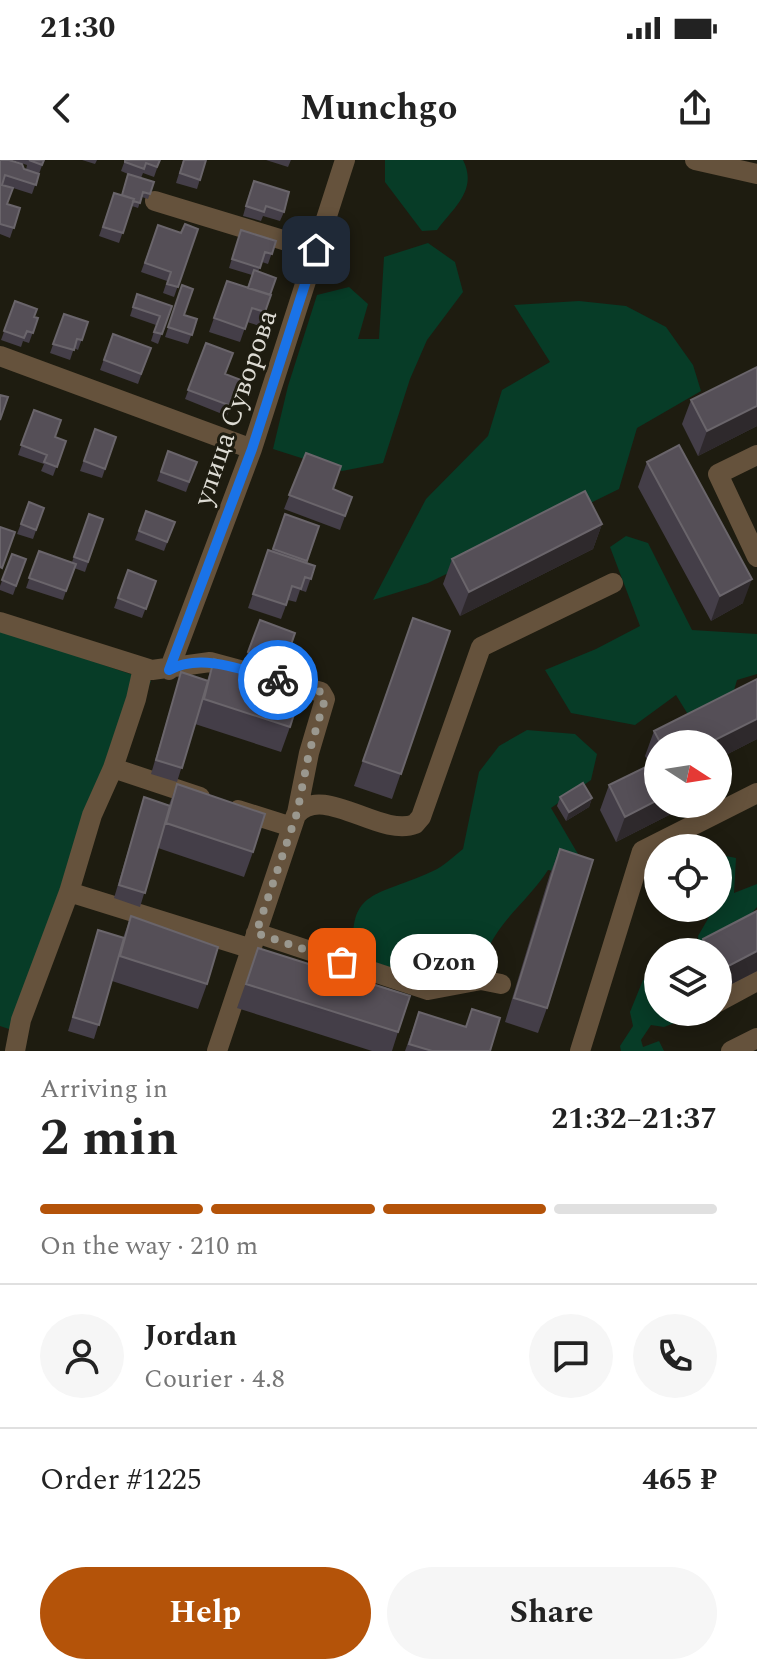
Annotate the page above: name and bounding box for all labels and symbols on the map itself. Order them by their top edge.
pin [282,216,350,284]
street label: улица Суворова [181,303,289,512]
courier [238,640,318,720]
north arrow [644,730,732,818]
pin [308,928,376,996]
callout: Ozon [390,934,498,990]

